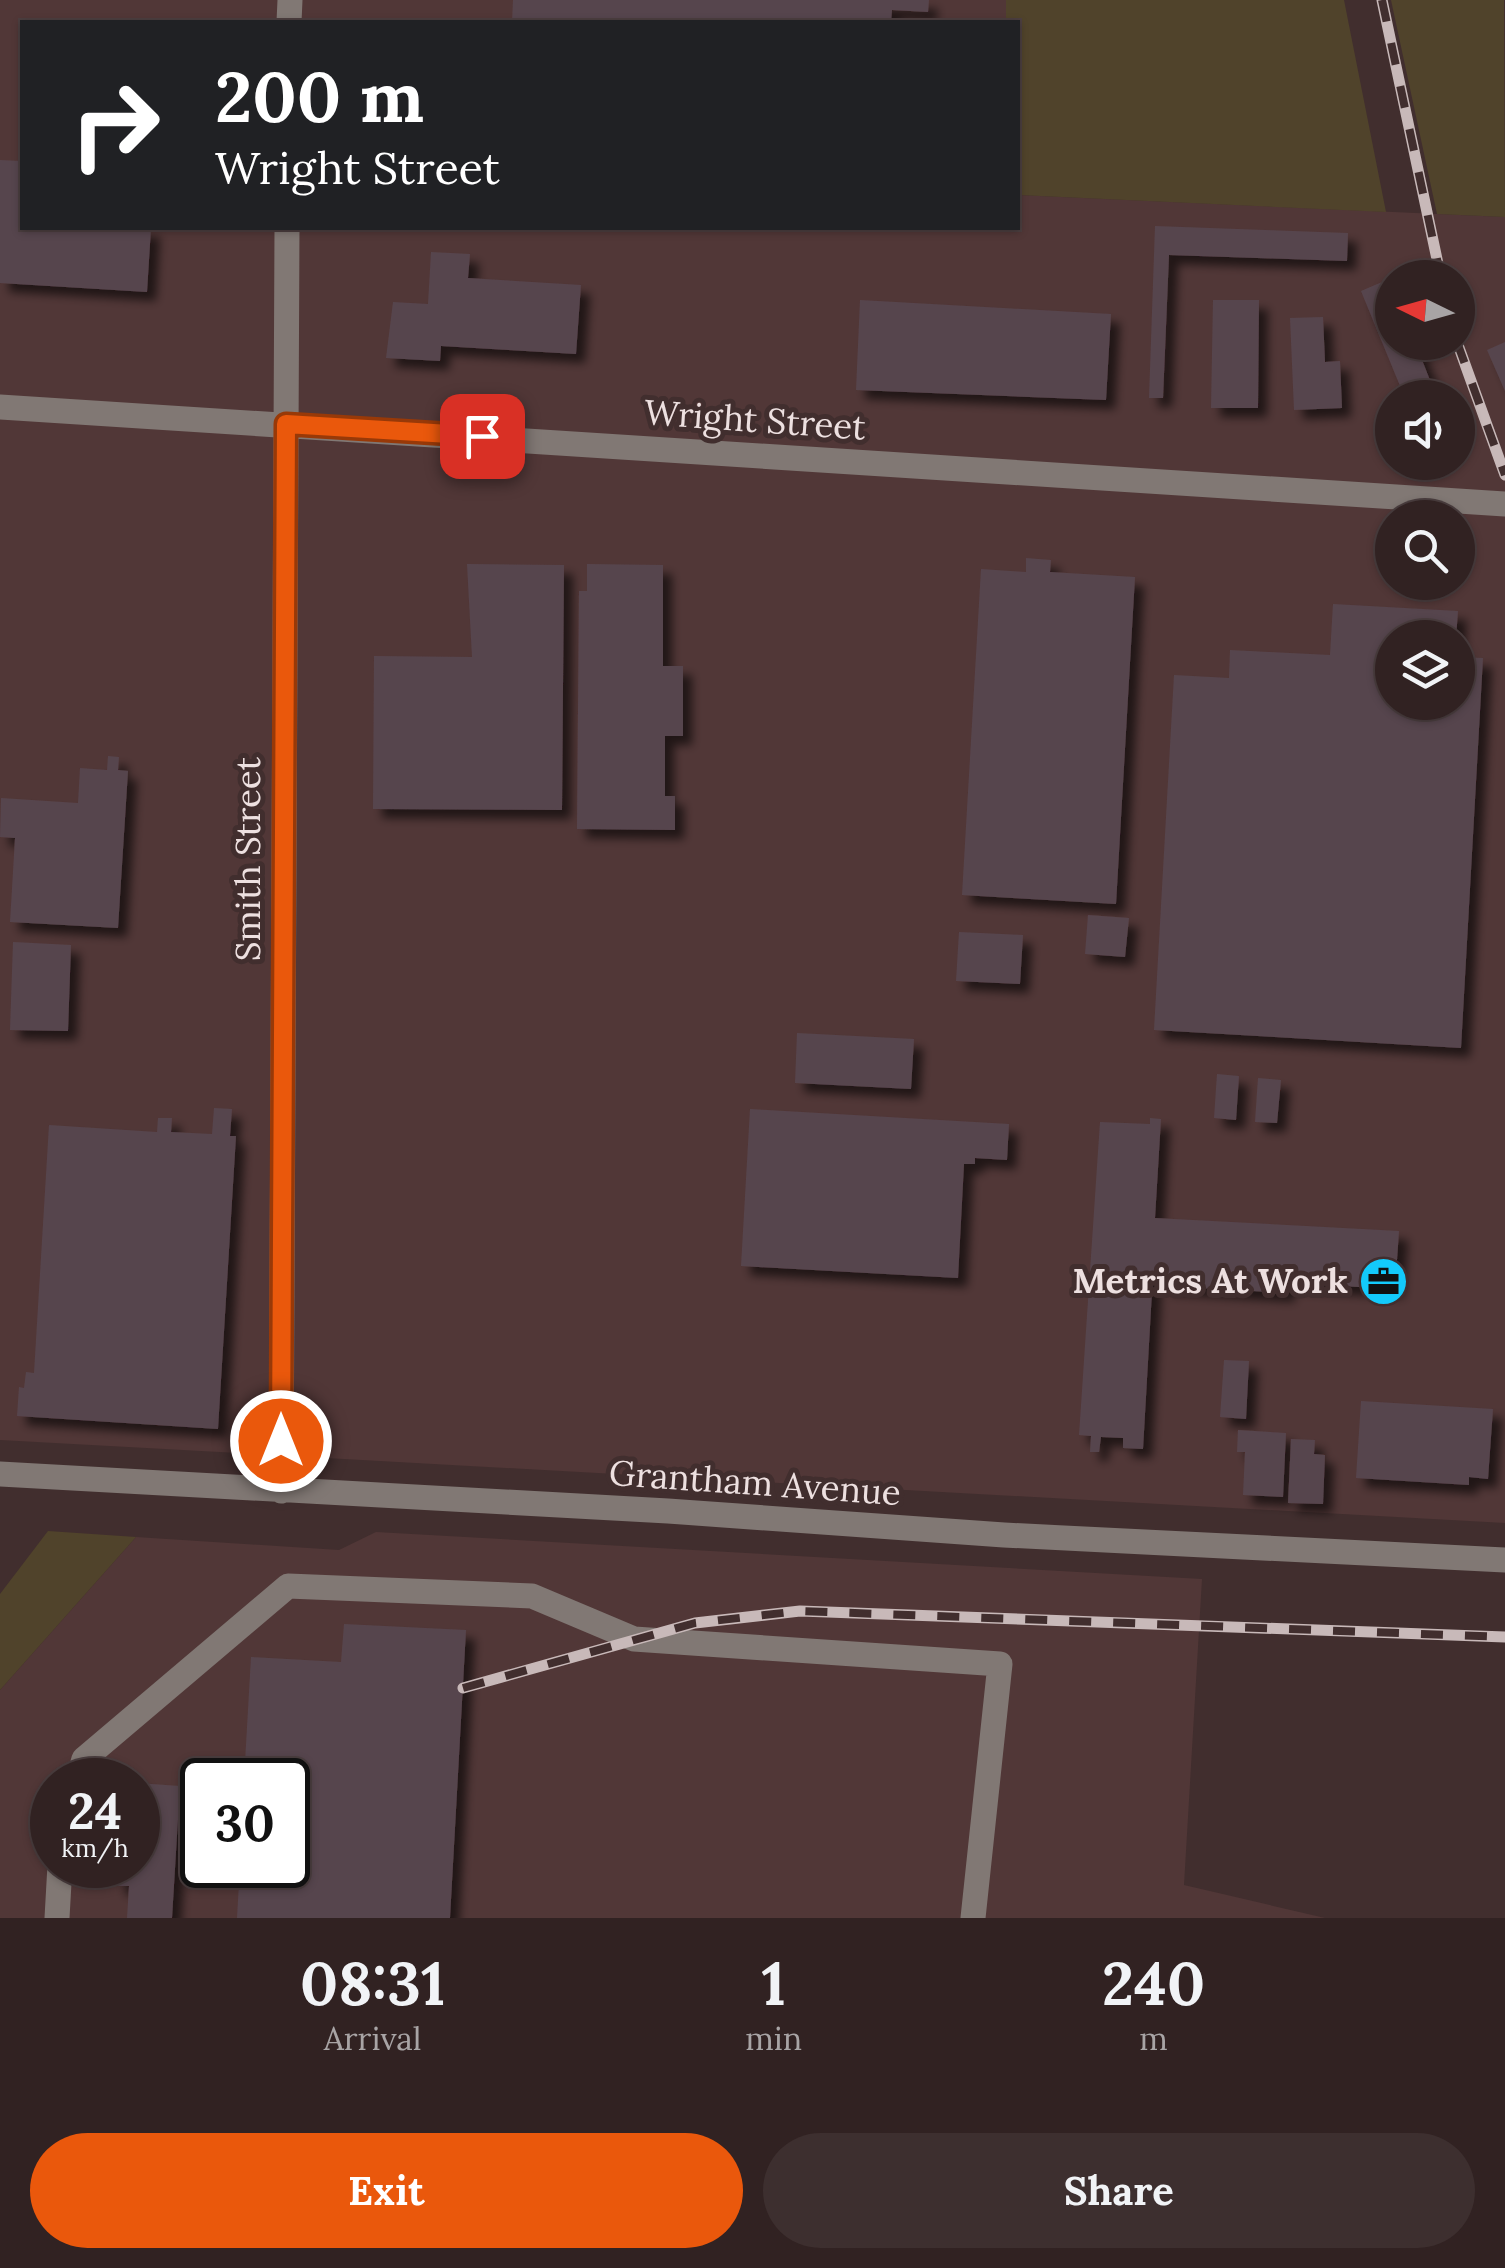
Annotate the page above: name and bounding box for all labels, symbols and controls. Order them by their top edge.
text: 200 m [215,52,424,141]
icon: right [50,60,180,190]
text: Wright Street [215,139,500,196]
north arrow [1375,260,1475,360]
map controls [1375,260,1475,720]
button: sound [1375,380,1475,480]
street label: Wright Street [643,389,868,450]
pin [440,394,525,479]
icon: arrive [455,409,510,464]
button: search [1375,500,1475,600]
button: layers [1375,620,1475,720]
street label: Smith Street [225,756,270,961]
office icon: Metrics At Work [1357,1255,1409,1307]
place label: Metrics At Work [1072,1258,1348,1303]
position arrow [229,1389,333,1493]
street label: Grantham Avenue [608,1450,902,1515]
speed limit sign: 30 [180,1758,310,1888]
text: 24 [68,1779,122,1843]
text: km/h [61,1832,129,1864]
text: 08:31 [300,1945,445,2021]
text: 1 [762,1945,786,2021]
text: 240 [1102,1945,1205,2021]
text: Arrival [324,2018,422,2059]
text: min [745,2018,802,2059]
text: m [1139,2018,1168,2059]
button: Exit [30,2133,743,2248]
button: Share [763,2133,1475,2248]

